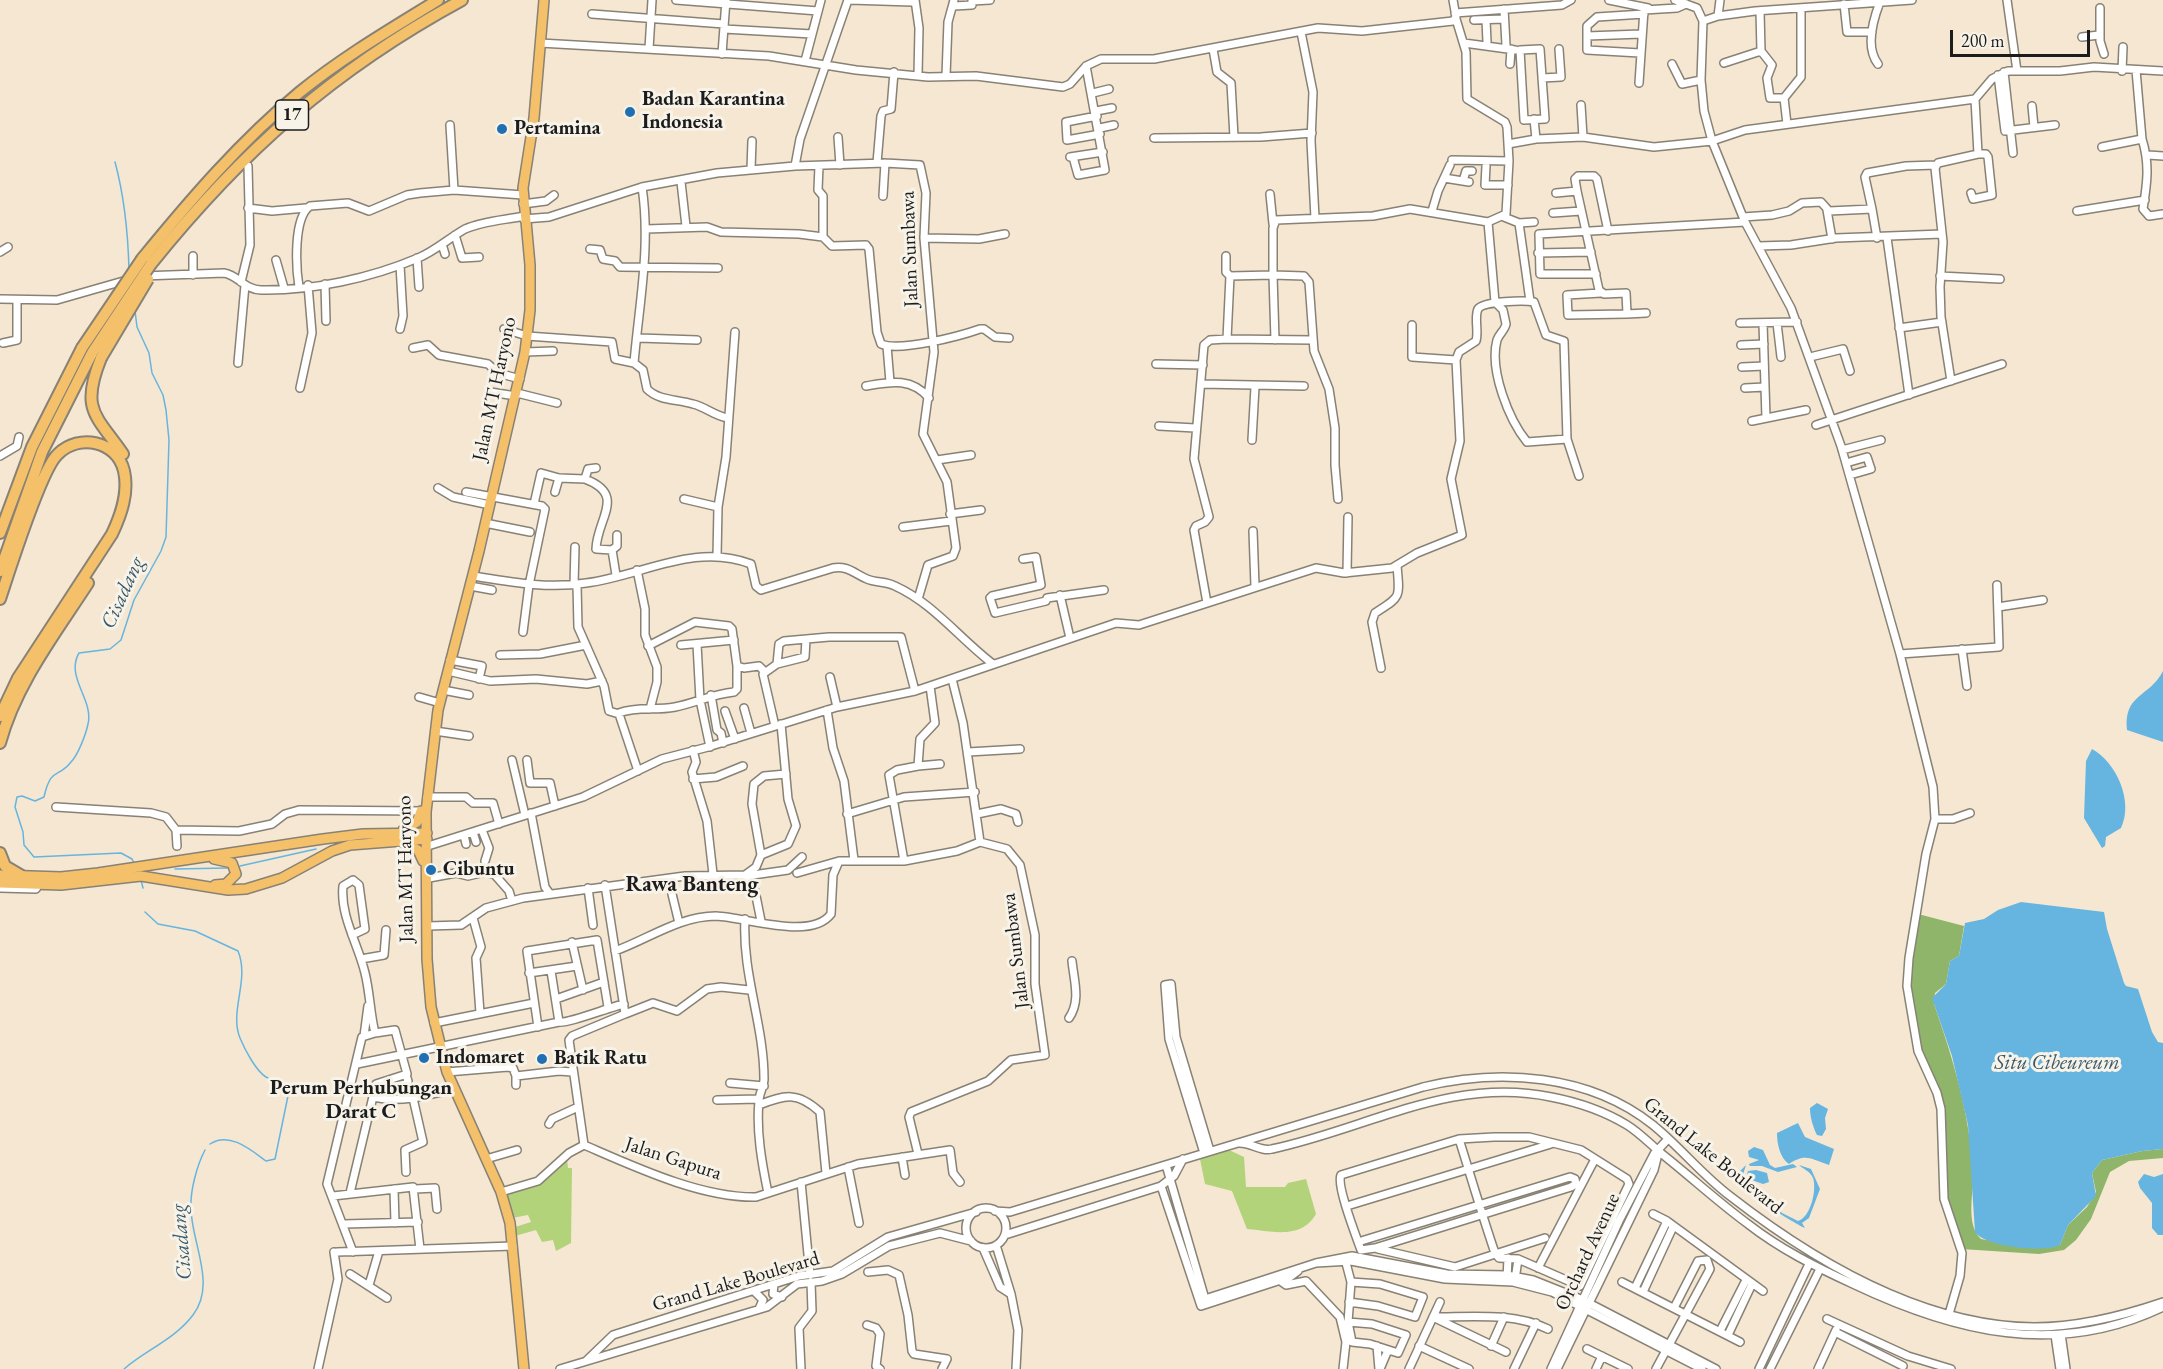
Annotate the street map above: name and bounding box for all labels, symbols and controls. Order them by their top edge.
scale bar [1953,18,2092,56]
text: 200 m [1961,29,2005,52]
place label: Badan Karantina Indonesia [642,88,785,135]
road number: 17 [276,100,308,130]
marker: Badan Karantina Indonesia [623,105,637,119]
place label: Pertamina [514,117,601,141]
marker: Pertamina [495,122,509,136]
street label: Jalan Sumbawa [896,190,924,308]
street label: Jalan MT Haryono [468,315,522,463]
water label: Cisadang [96,553,150,633]
street label: Jalan MT Haryono [393,795,419,943]
place label: Cibuntu [443,858,514,882]
marker: Cibuntu [424,863,438,877]
district label: Rawa Banteng [625,872,759,898]
street label: Jalan Sumbawa [997,892,1035,1010]
place label: Indomaret [436,1046,524,1070]
place label: Batik Ratu [554,1047,647,1071]
water label: Situ Cibeureum [1995,1050,2119,1076]
marker: Indomaret [417,1051,431,1065]
marker: Batik Ratu [535,1052,549,1066]
district label: Perum Perhubungan Darat C [270,1075,452,1125]
street label: Grand Lake Boulevard [1638,1092,1788,1220]
street label: Jalan Gapura [622,1132,724,1186]
street label: Orchard Avenue [1550,1190,1626,1314]
water label: Cisadang [166,1203,198,1281]
street label: Grand Lake Boulevard [650,1247,822,1317]

